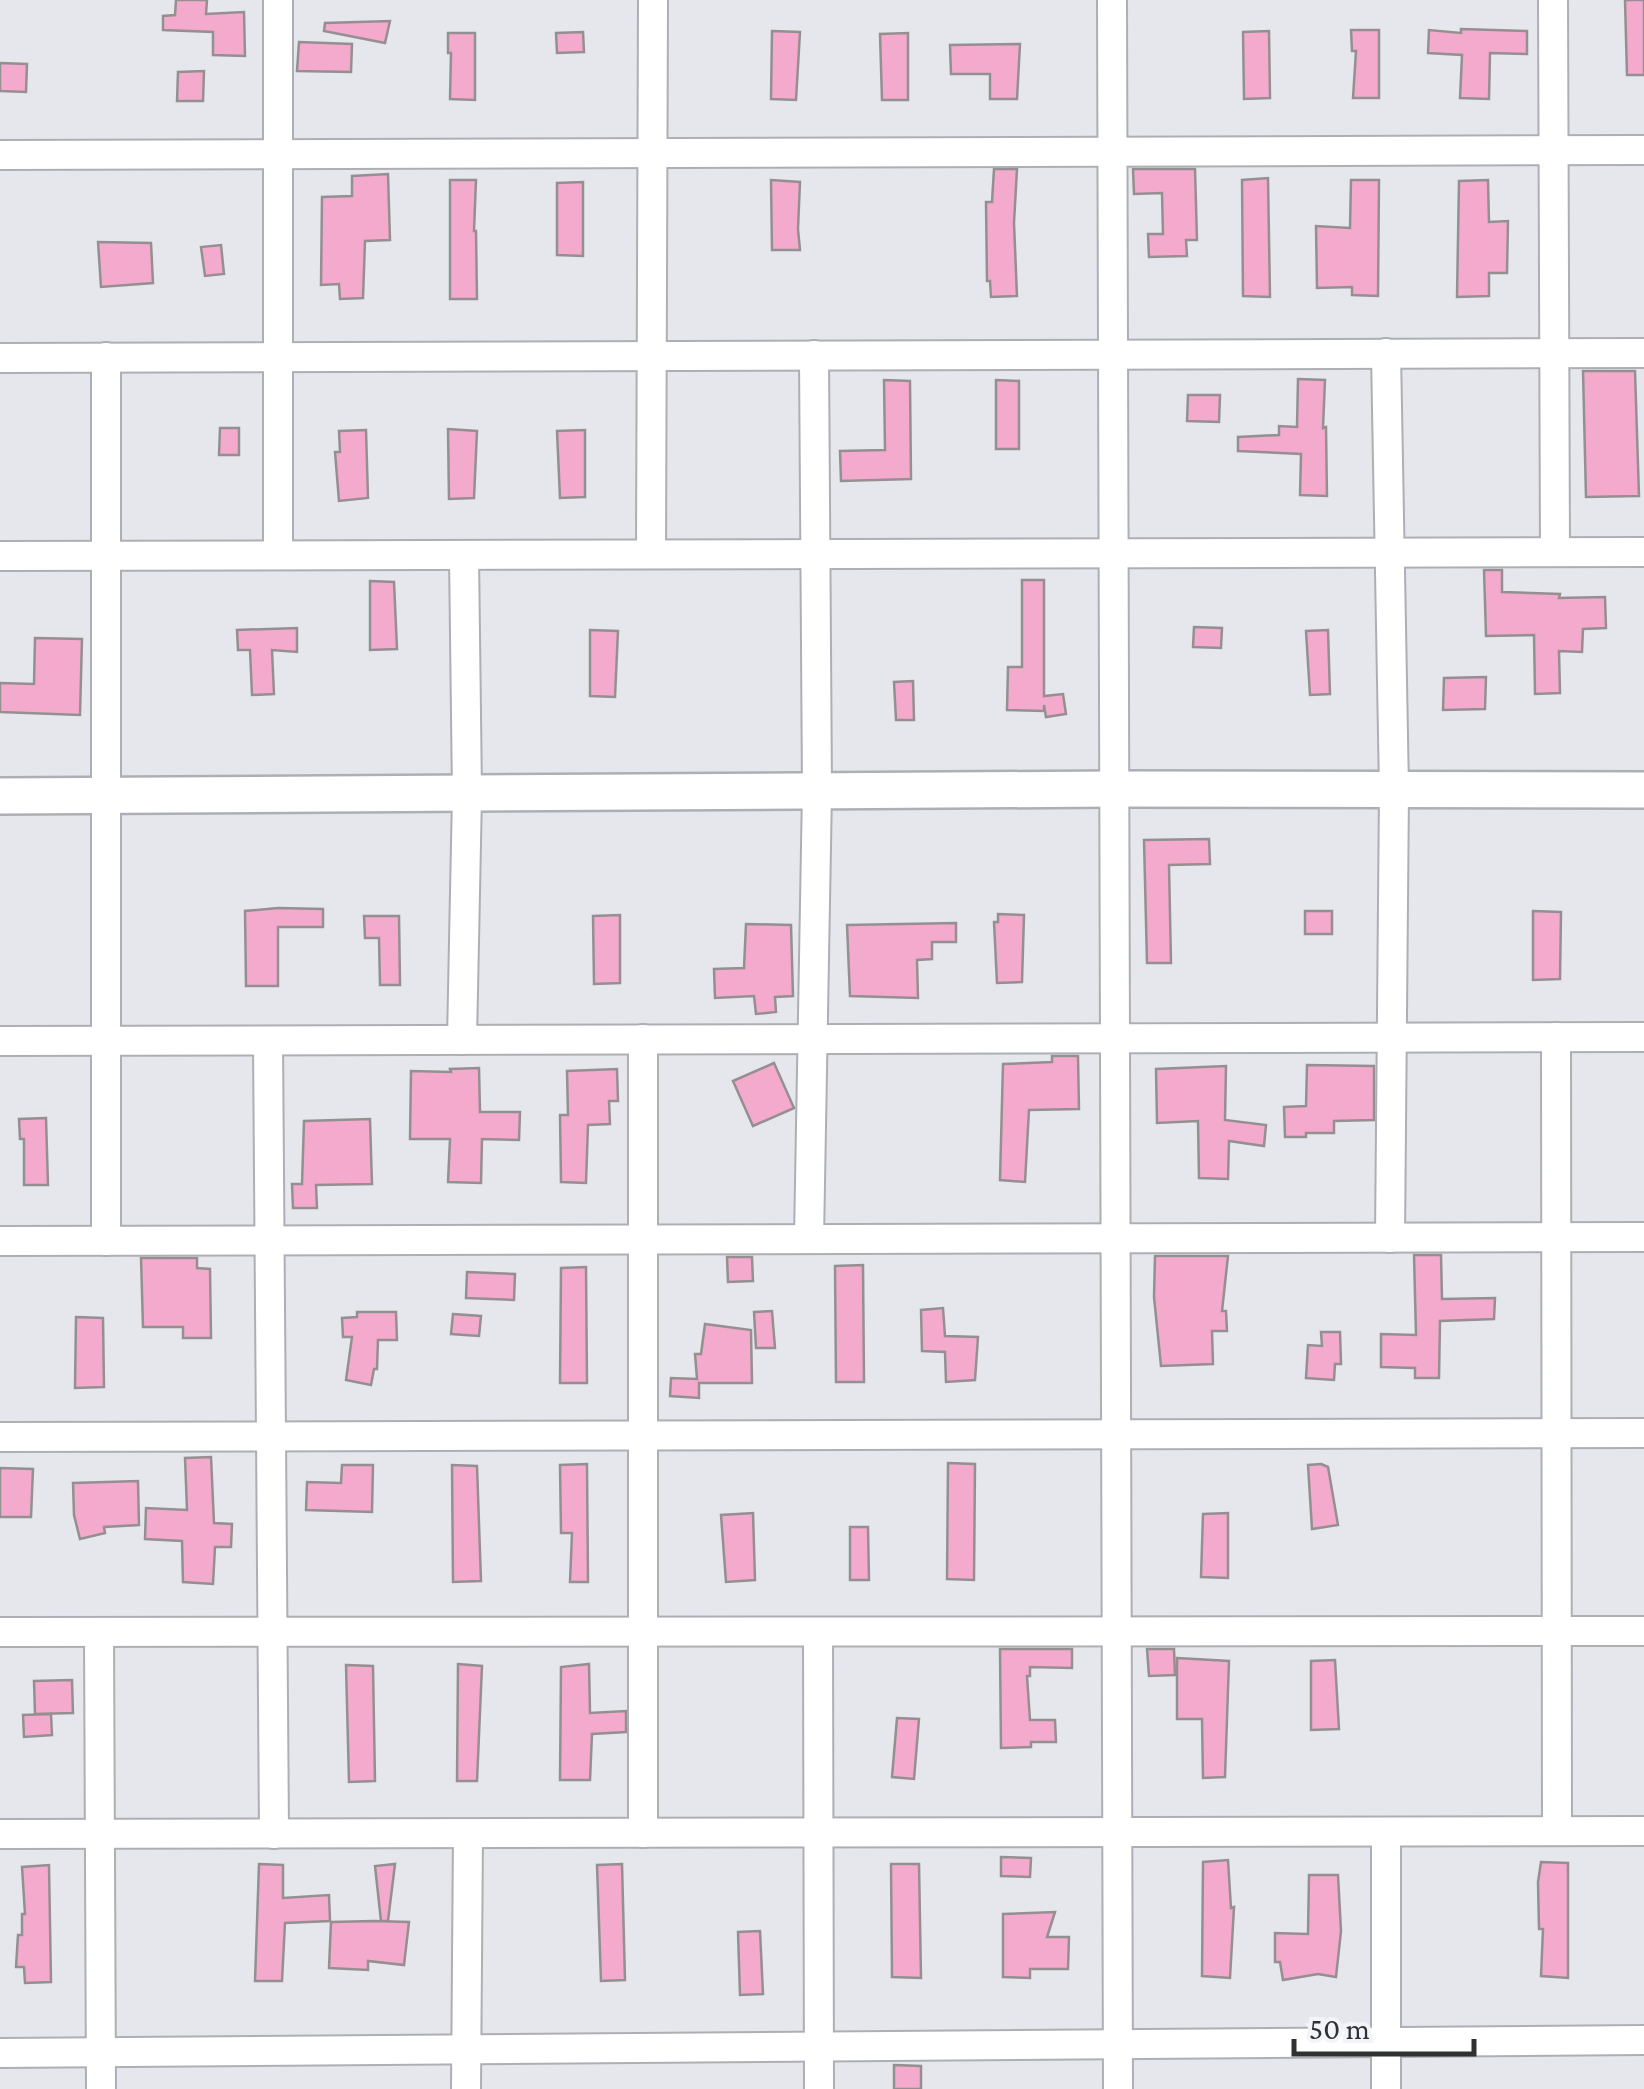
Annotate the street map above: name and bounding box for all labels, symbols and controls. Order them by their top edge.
scale bar [1294,1994,1474,2056]
text: 50 m [1309,2012,1370,2045]

